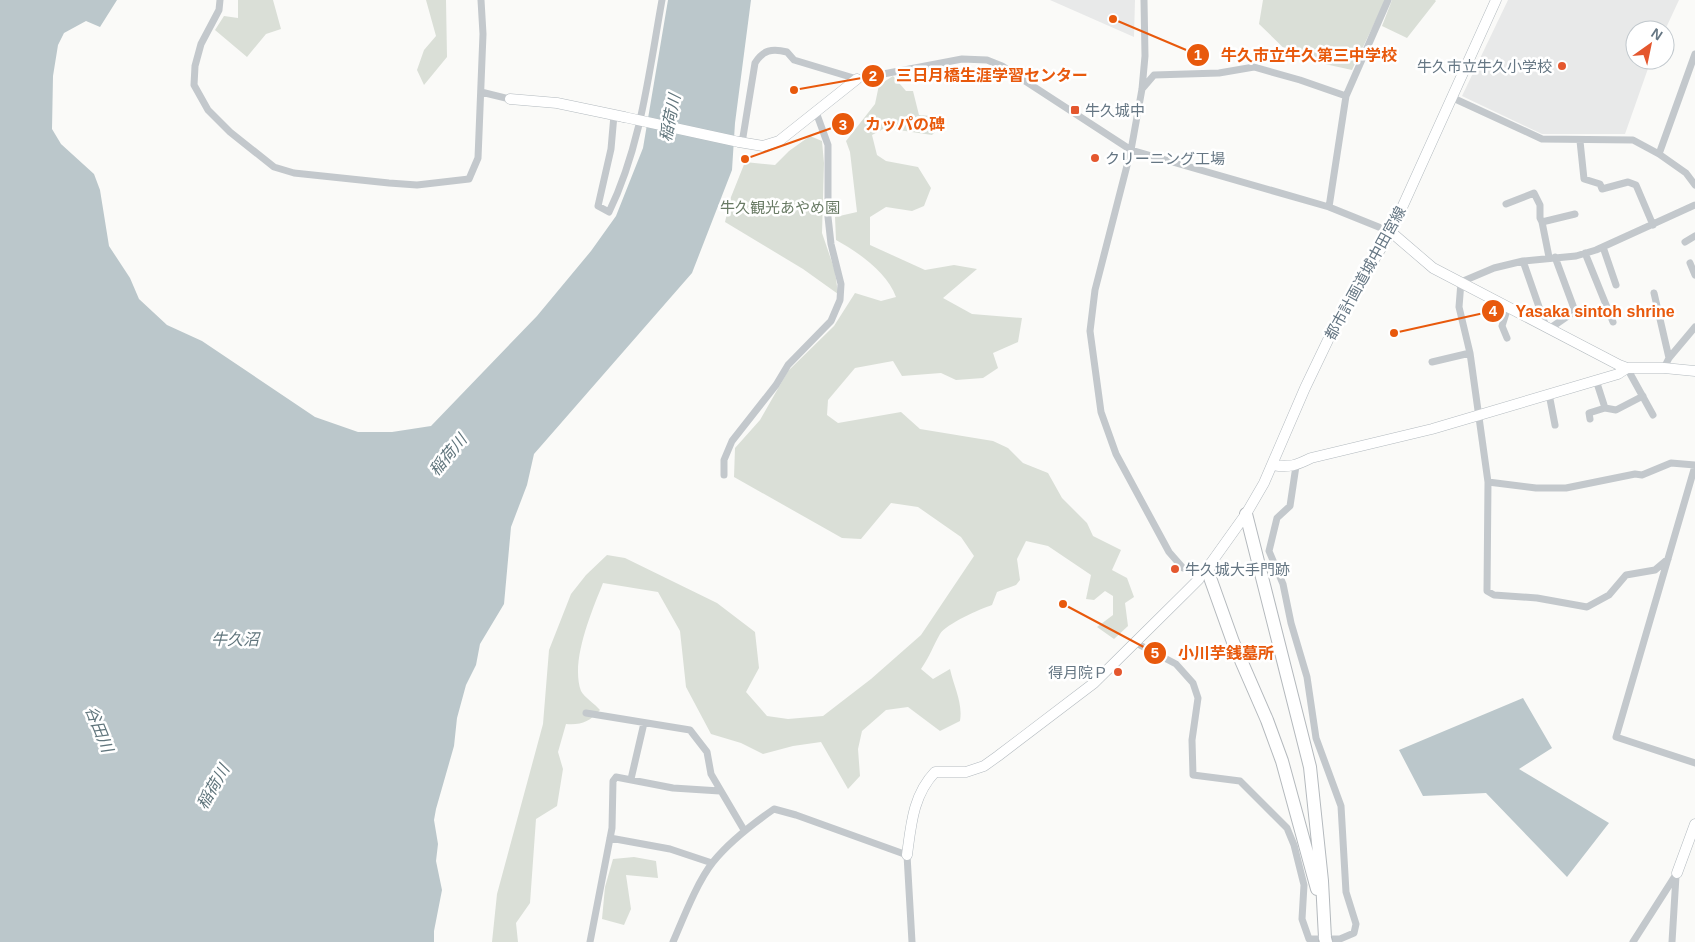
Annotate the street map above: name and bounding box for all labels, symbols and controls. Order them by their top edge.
north arrow [1625,20,1675,70]
text: N [1648,25,1666,44]
callout: 牛久市立牛久第三中学校 [1186,40,1407,71]
text: 1 [1194,46,1202,63]
text: 牛久市立牛久第三中学校 [1221,47,1397,64]
place label: 牛久市立牛久小学校 [1417,58,1552,75]
callout: 三日月橋生涯学習センター [861,60,1098,91]
marker: 牛久市立牛久小学校 [1556,60,1568,72]
text: 2 [869,67,877,84]
text: 三日月橋生涯学習センター [896,67,1088,84]
water label: 稲荷川 [657,91,684,143]
place label: 牛久城中 [1085,102,1145,119]
marker: 牛久城中 [1069,104,1081,116]
callout: カッパの碑 [830,109,955,140]
text: 3 [839,116,847,133]
text: カッパの碑 [865,116,945,133]
place label: クリーニング工場 [1105,150,1225,167]
marker: クリーニング工場 [1089,152,1101,164]
park label: 牛久観光あやめ園 [720,199,840,216]
street label: 都市計画道城中田宮線 [1321,203,1409,343]
callout: Yasaka sintoh shrine [1481,296,1685,327]
text: 4 [1489,302,1498,319]
text: Yasaka sintoh shrine [1515,303,1675,320]
water label: 稲荷川 [426,430,471,479]
place label: 牛久城大手門跡 [1185,561,1290,578]
marker: 牛久城大手門跡 [1169,563,1181,575]
water label: 牛久沼 [211,631,261,648]
callout: 小川芋銭墓所 [1143,638,1284,669]
text: 5 [1151,644,1159,661]
text: 小川芋銭墓所 [1178,644,1274,662]
place label: 得月院Ｐ [1048,664,1108,681]
marker: 得月院Ｐ [1112,666,1124,678]
water label: 谷田川 [82,704,117,756]
water label: 稲荷川 [194,760,233,812]

